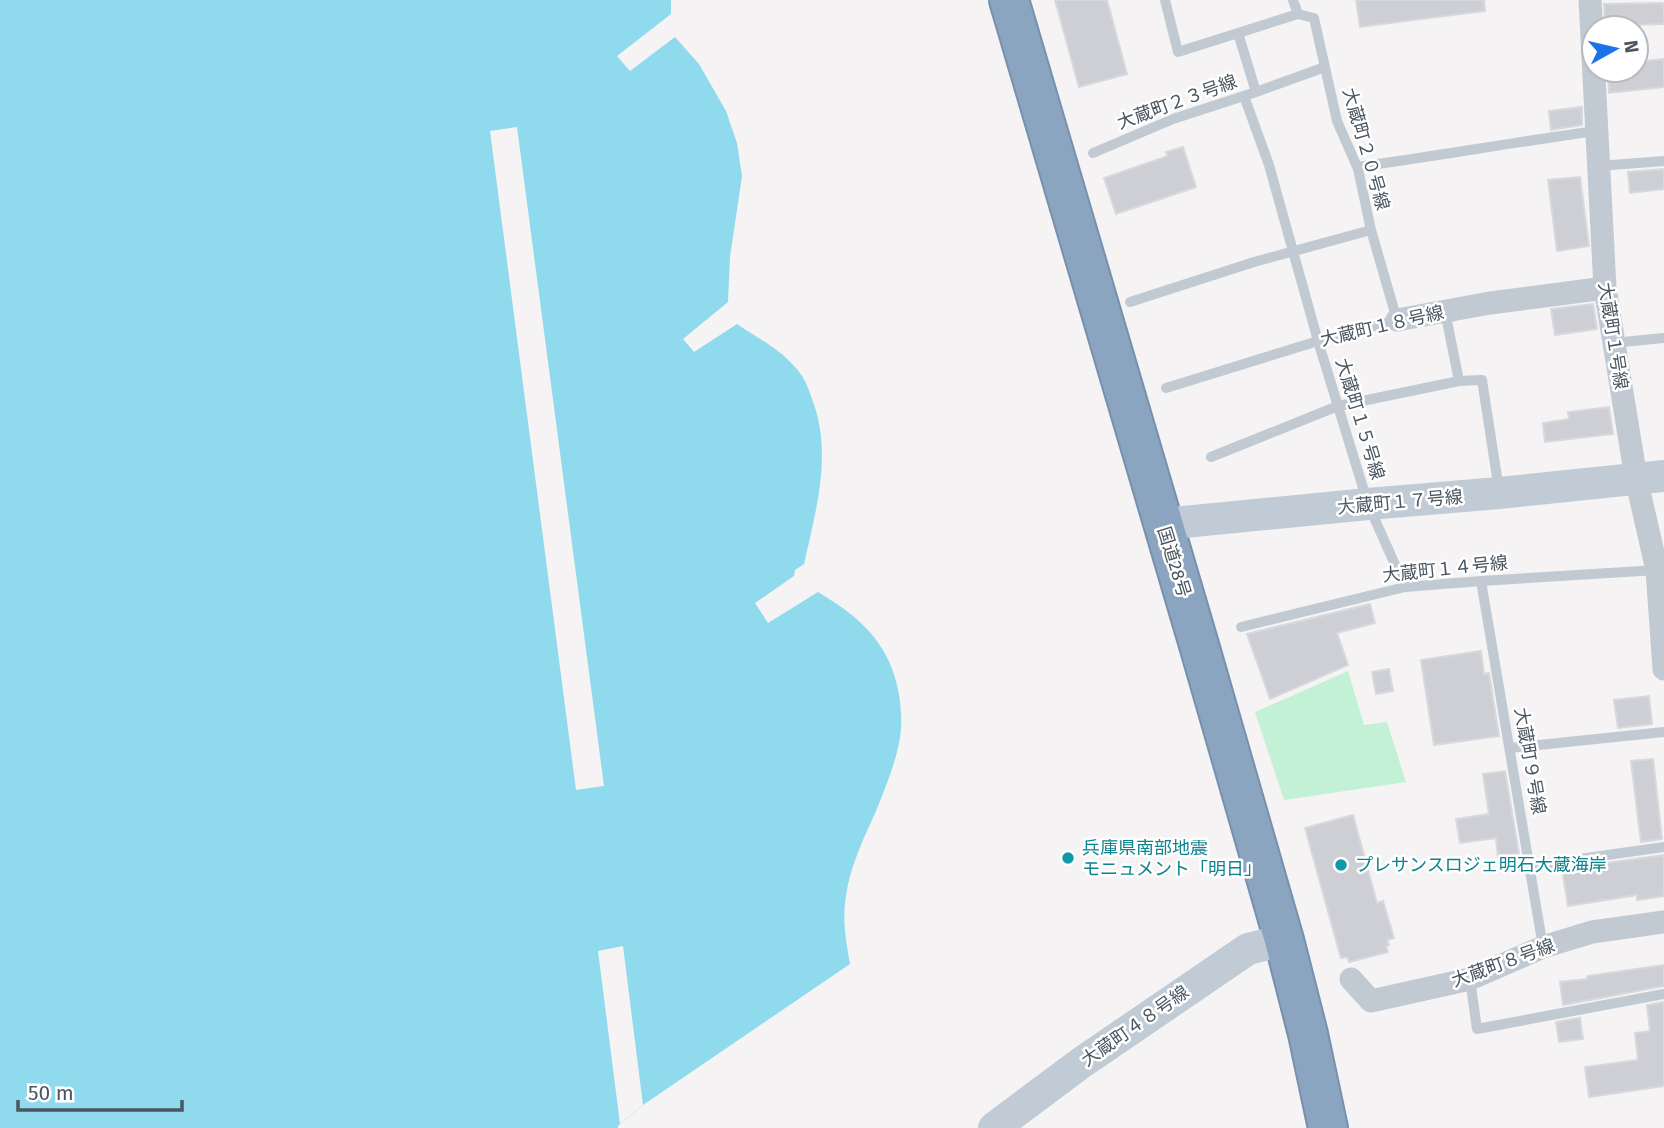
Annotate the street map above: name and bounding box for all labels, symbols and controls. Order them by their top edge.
north arrow [1580,14,1650,84]
text: N [1619,39,1644,55]
street label: 大蔵町２３号線 [1114,70,1240,134]
street label: 大蔵町２０号線 [1338,85,1394,213]
street label: 大蔵町１号線 [1594,281,1632,391]
street label: 大蔵町１８号線 [1318,301,1446,351]
street label: 大蔵町１５号線 [1331,356,1389,482]
street label: 大蔵町１７号線 [1336,486,1464,518]
street label: 国道28号 [1153,524,1195,600]
street label: 大蔵町１４号線 [1381,551,1509,587]
street label: 大蔵町９号線 [1510,706,1550,816]
place label: 兵庫県南部地震 モニュメント「明日」 [1082,837,1262,880]
marker: 兵庫県南部地震 モニュメント「明日」 [1060,850,1076,866]
place label: プレサンスロジェ明石大蔵海岸 [1355,854,1607,876]
marker: プレサンスロジェ明石大蔵海岸 [1333,857,1349,873]
street label: 大蔵町８号線 [1448,934,1558,992]
street label: 大蔵町４８号線 [1077,981,1193,1071]
scale bar [18,1068,182,1112]
text: 50 m [28,1080,74,1106]

